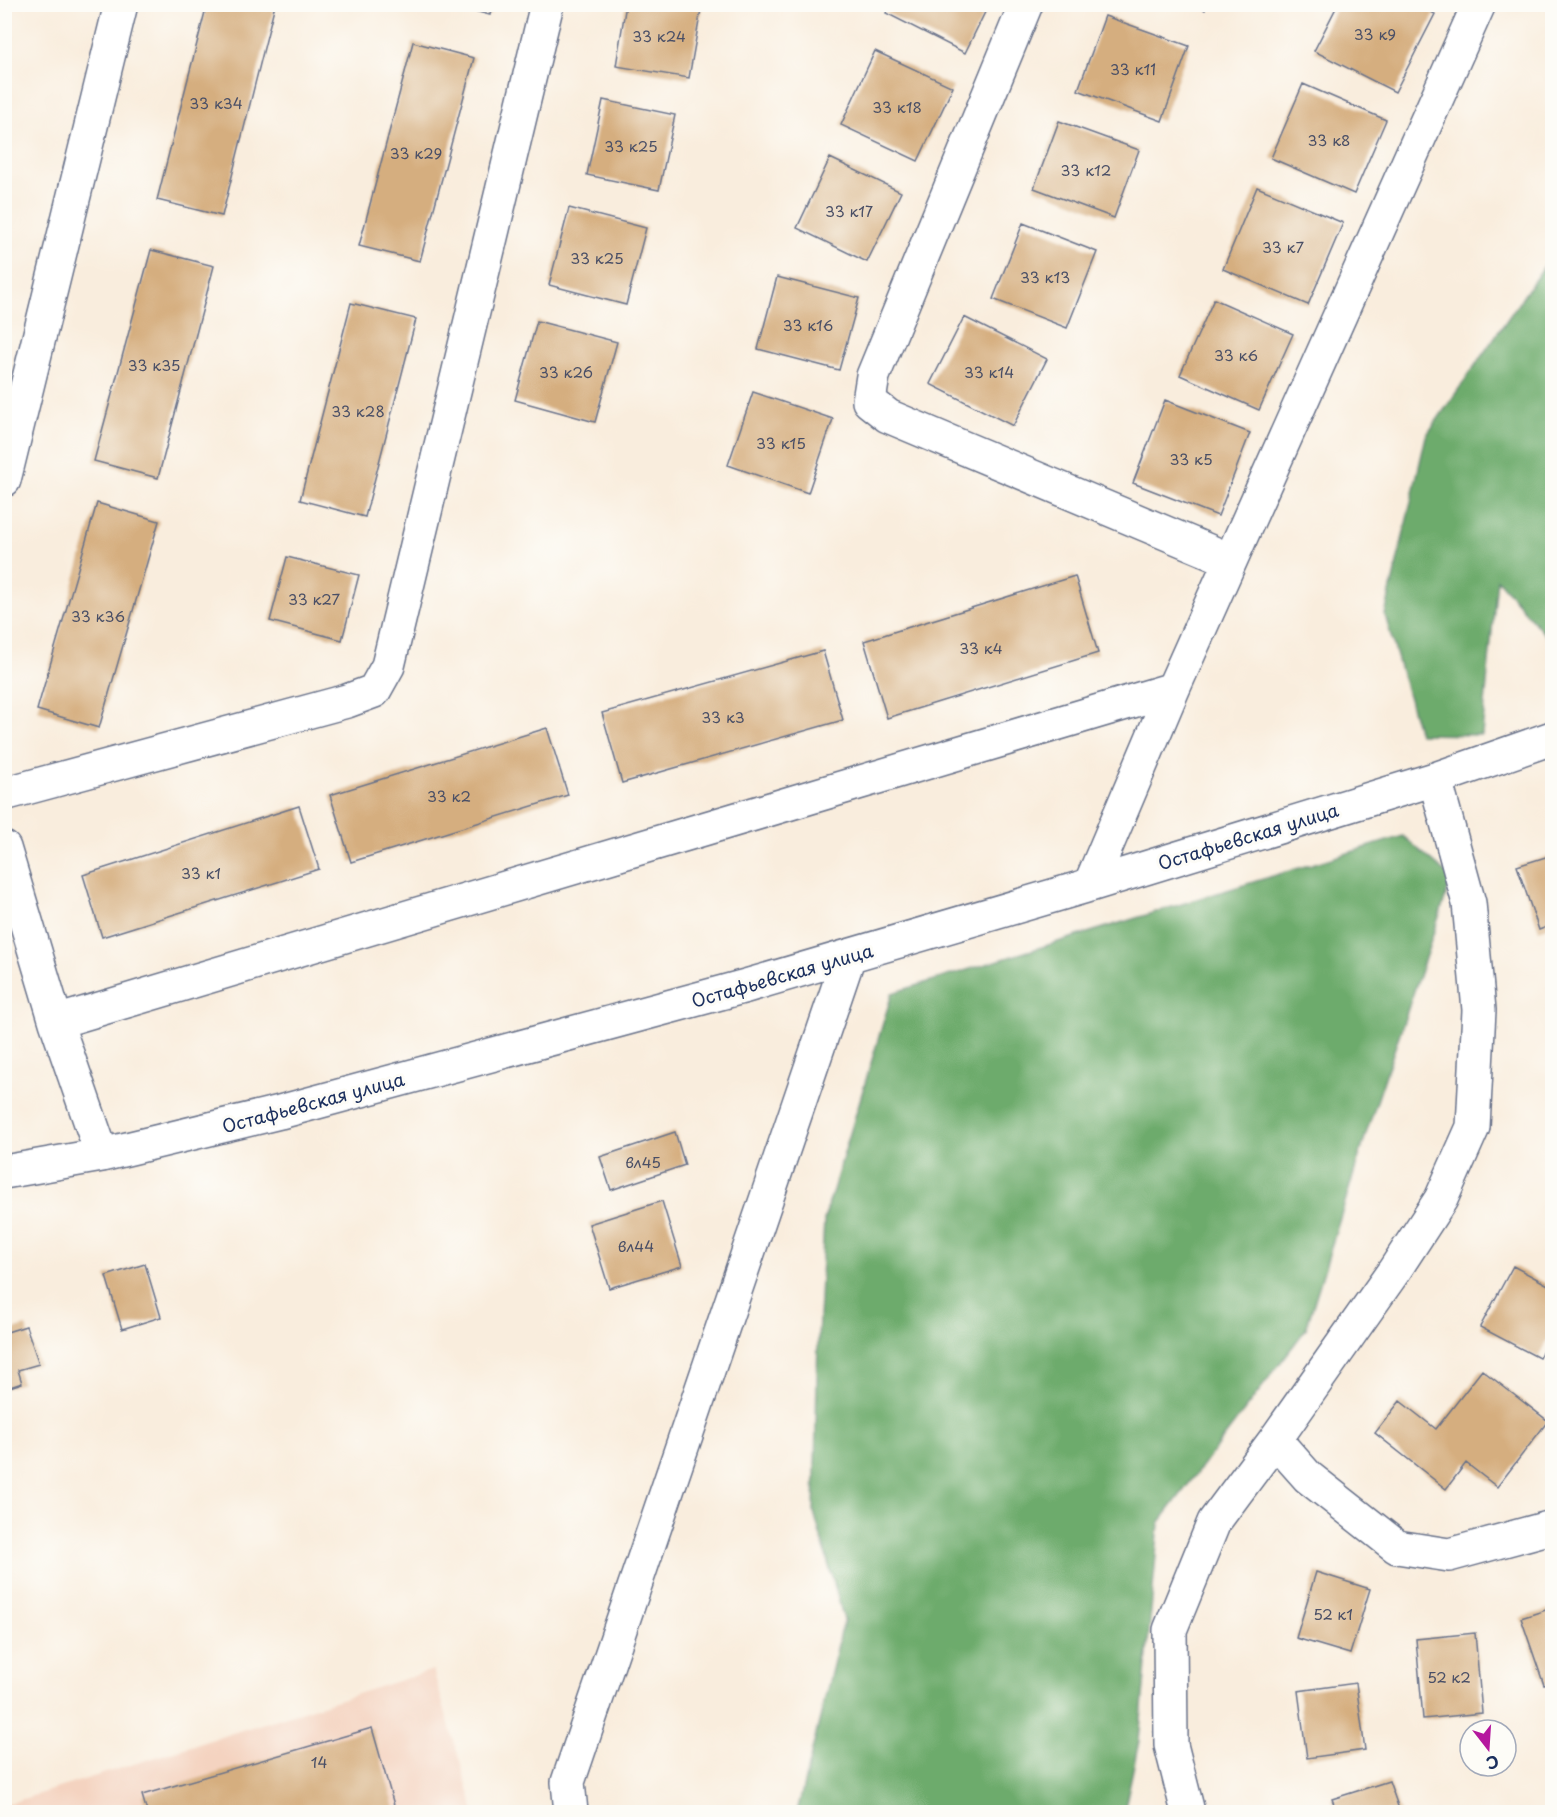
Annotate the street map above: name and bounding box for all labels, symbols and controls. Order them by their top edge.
house number: 33 к9 [1354,22,1396,45]
house number: 33 к24 [632,24,686,47]
house number: 33 к11 [1110,57,1156,80]
house number: 33 к34 [189,91,243,114]
house number: 33 к18 [872,95,922,118]
house number: 33 к8 [1308,128,1350,151]
house number: 33 к25 [604,134,658,157]
house number: 33 к29 [390,141,442,164]
house number: 33 к12 [1061,158,1111,181]
house number: 33 к17 [825,199,873,222]
house number: 33 к7 [1262,235,1304,258]
house number: 33 к25 [570,246,624,269]
house number: 33 к13 [1020,265,1070,288]
house number: 33 к16 [783,313,833,336]
house number: 33 к6 [1214,343,1258,366]
house number: 33 к35 [128,353,180,376]
house number: 33 к26 [539,360,593,383]
house number: 33 к14 [964,360,1014,383]
house number: 33 к28 [331,399,385,422]
house number: 33 к15 [756,431,806,454]
house number: 33 к5 [1169,447,1213,470]
house number: 33 к27 [288,587,341,610]
house number: 33 к36 [71,604,125,627]
house number: 33 к4 [959,636,1003,659]
house number: 33 к3 [701,705,745,728]
house number: 33 к2 [427,784,471,807]
street label: Остафьевская улица [1154,795,1342,876]
house number: 33 к1 [181,861,221,884]
street label: Остафьевская улица [688,936,877,1014]
street label: Остафьевская улица [219,1064,408,1139]
house number: вл45 [625,1150,661,1173]
house number: вл44 [618,1234,654,1257]
house number: 52 к1 [1313,1602,1353,1625]
house number: 52 к2 [1427,1665,1471,1688]
north arrow [1458,1718,1518,1778]
house number: 14 [311,1750,327,1773]
text: С [1483,1750,1502,1777]

